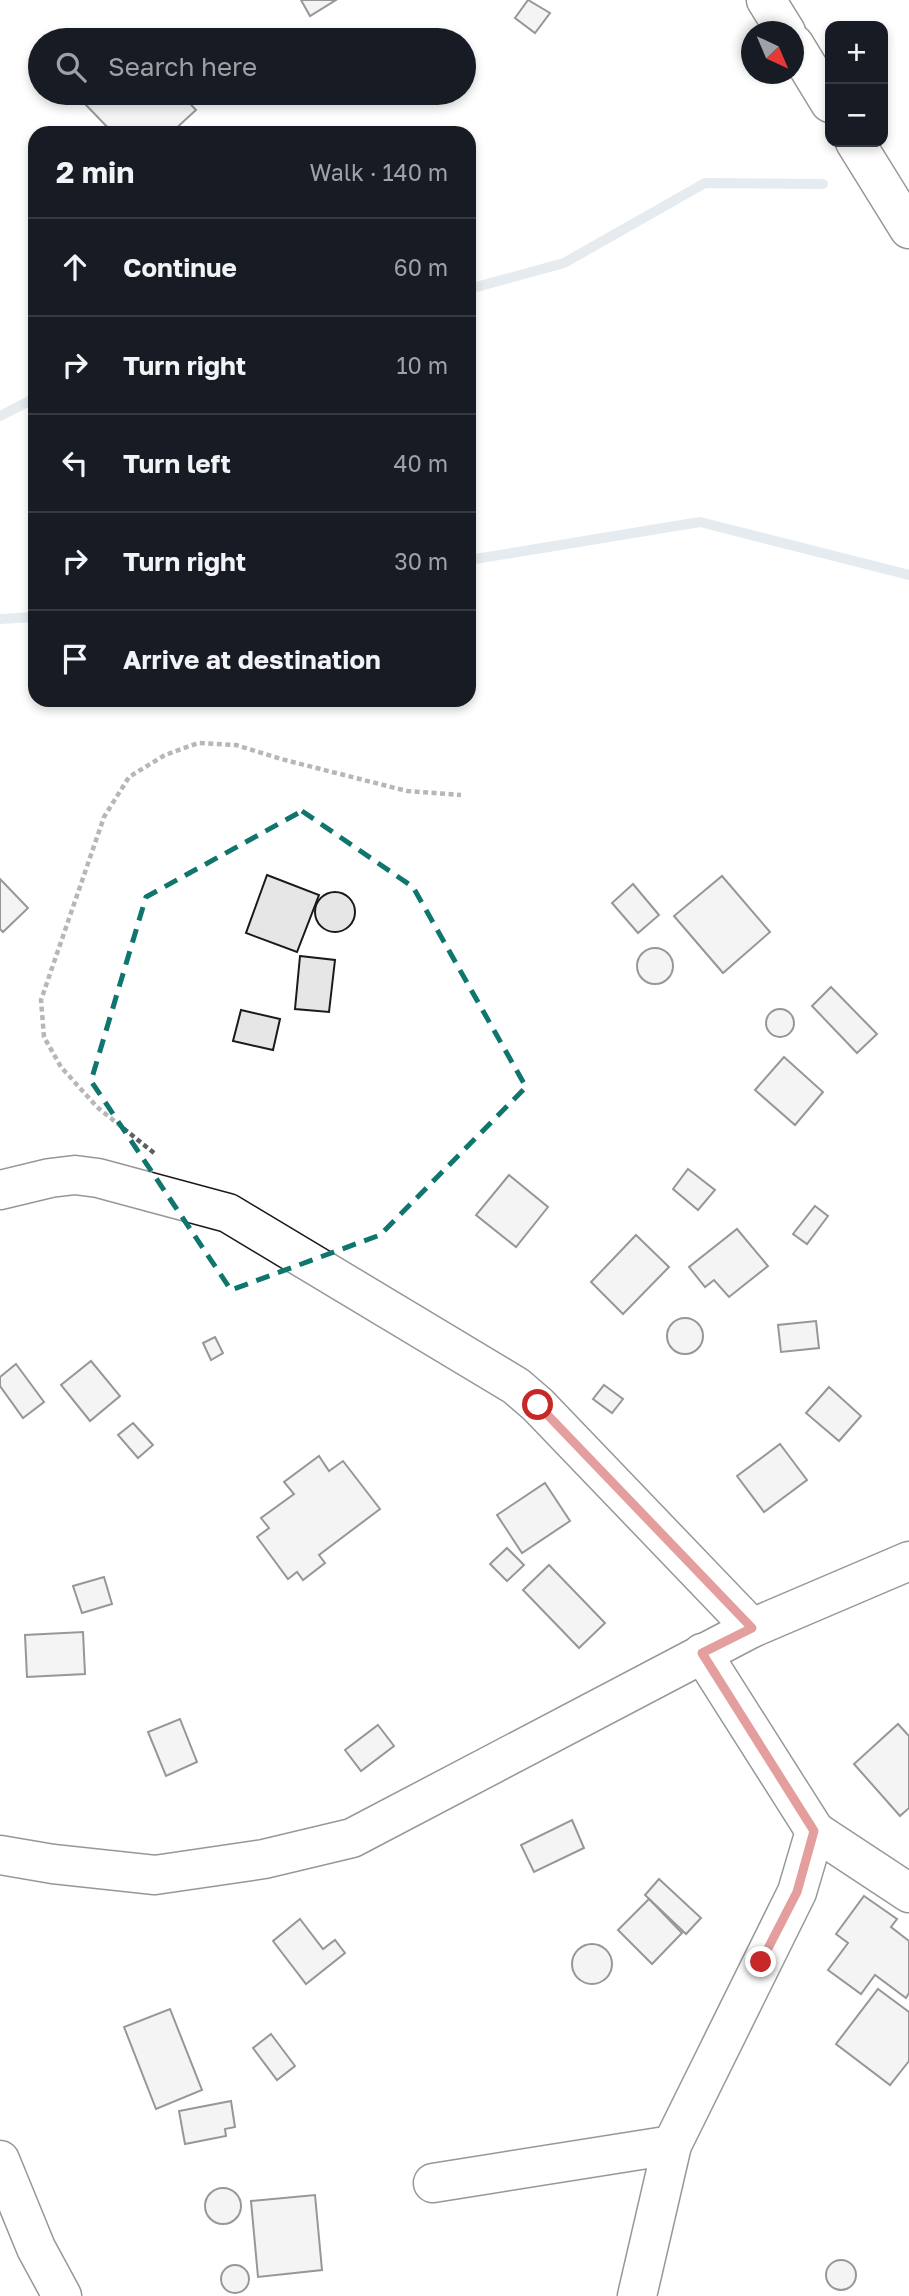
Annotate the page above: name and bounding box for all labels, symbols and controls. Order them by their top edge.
north arrow [741,21,804,84]
map controls [825,21,888,147]
button: + [825,21,888,84]
search box [28,28,476,105]
icon: search [52,48,90,86]
text: Search here [108,51,257,82]
button: − [825,84,888,147]
text: 2 min [56,154,134,190]
text: Walk · 140 m [310,158,448,186]
icon: ahead [56,248,94,286]
text: Continue [123,252,237,283]
text: 60 m [394,253,448,281]
icon: right [56,346,94,384]
text: Turn right [123,350,246,381]
text: 10 m [396,351,448,379]
icon: left [56,444,94,482]
text: Turn left [123,448,231,479]
text: 40 m [394,449,448,477]
icon: right [56,542,94,580]
text: Turn right [123,546,246,577]
text: 30 m [394,547,448,575]
icon: arrive [56,640,94,678]
text: Arrive at destination [123,644,381,675]
route start [522,1389,553,1420]
route end [745,1946,776,1977]

